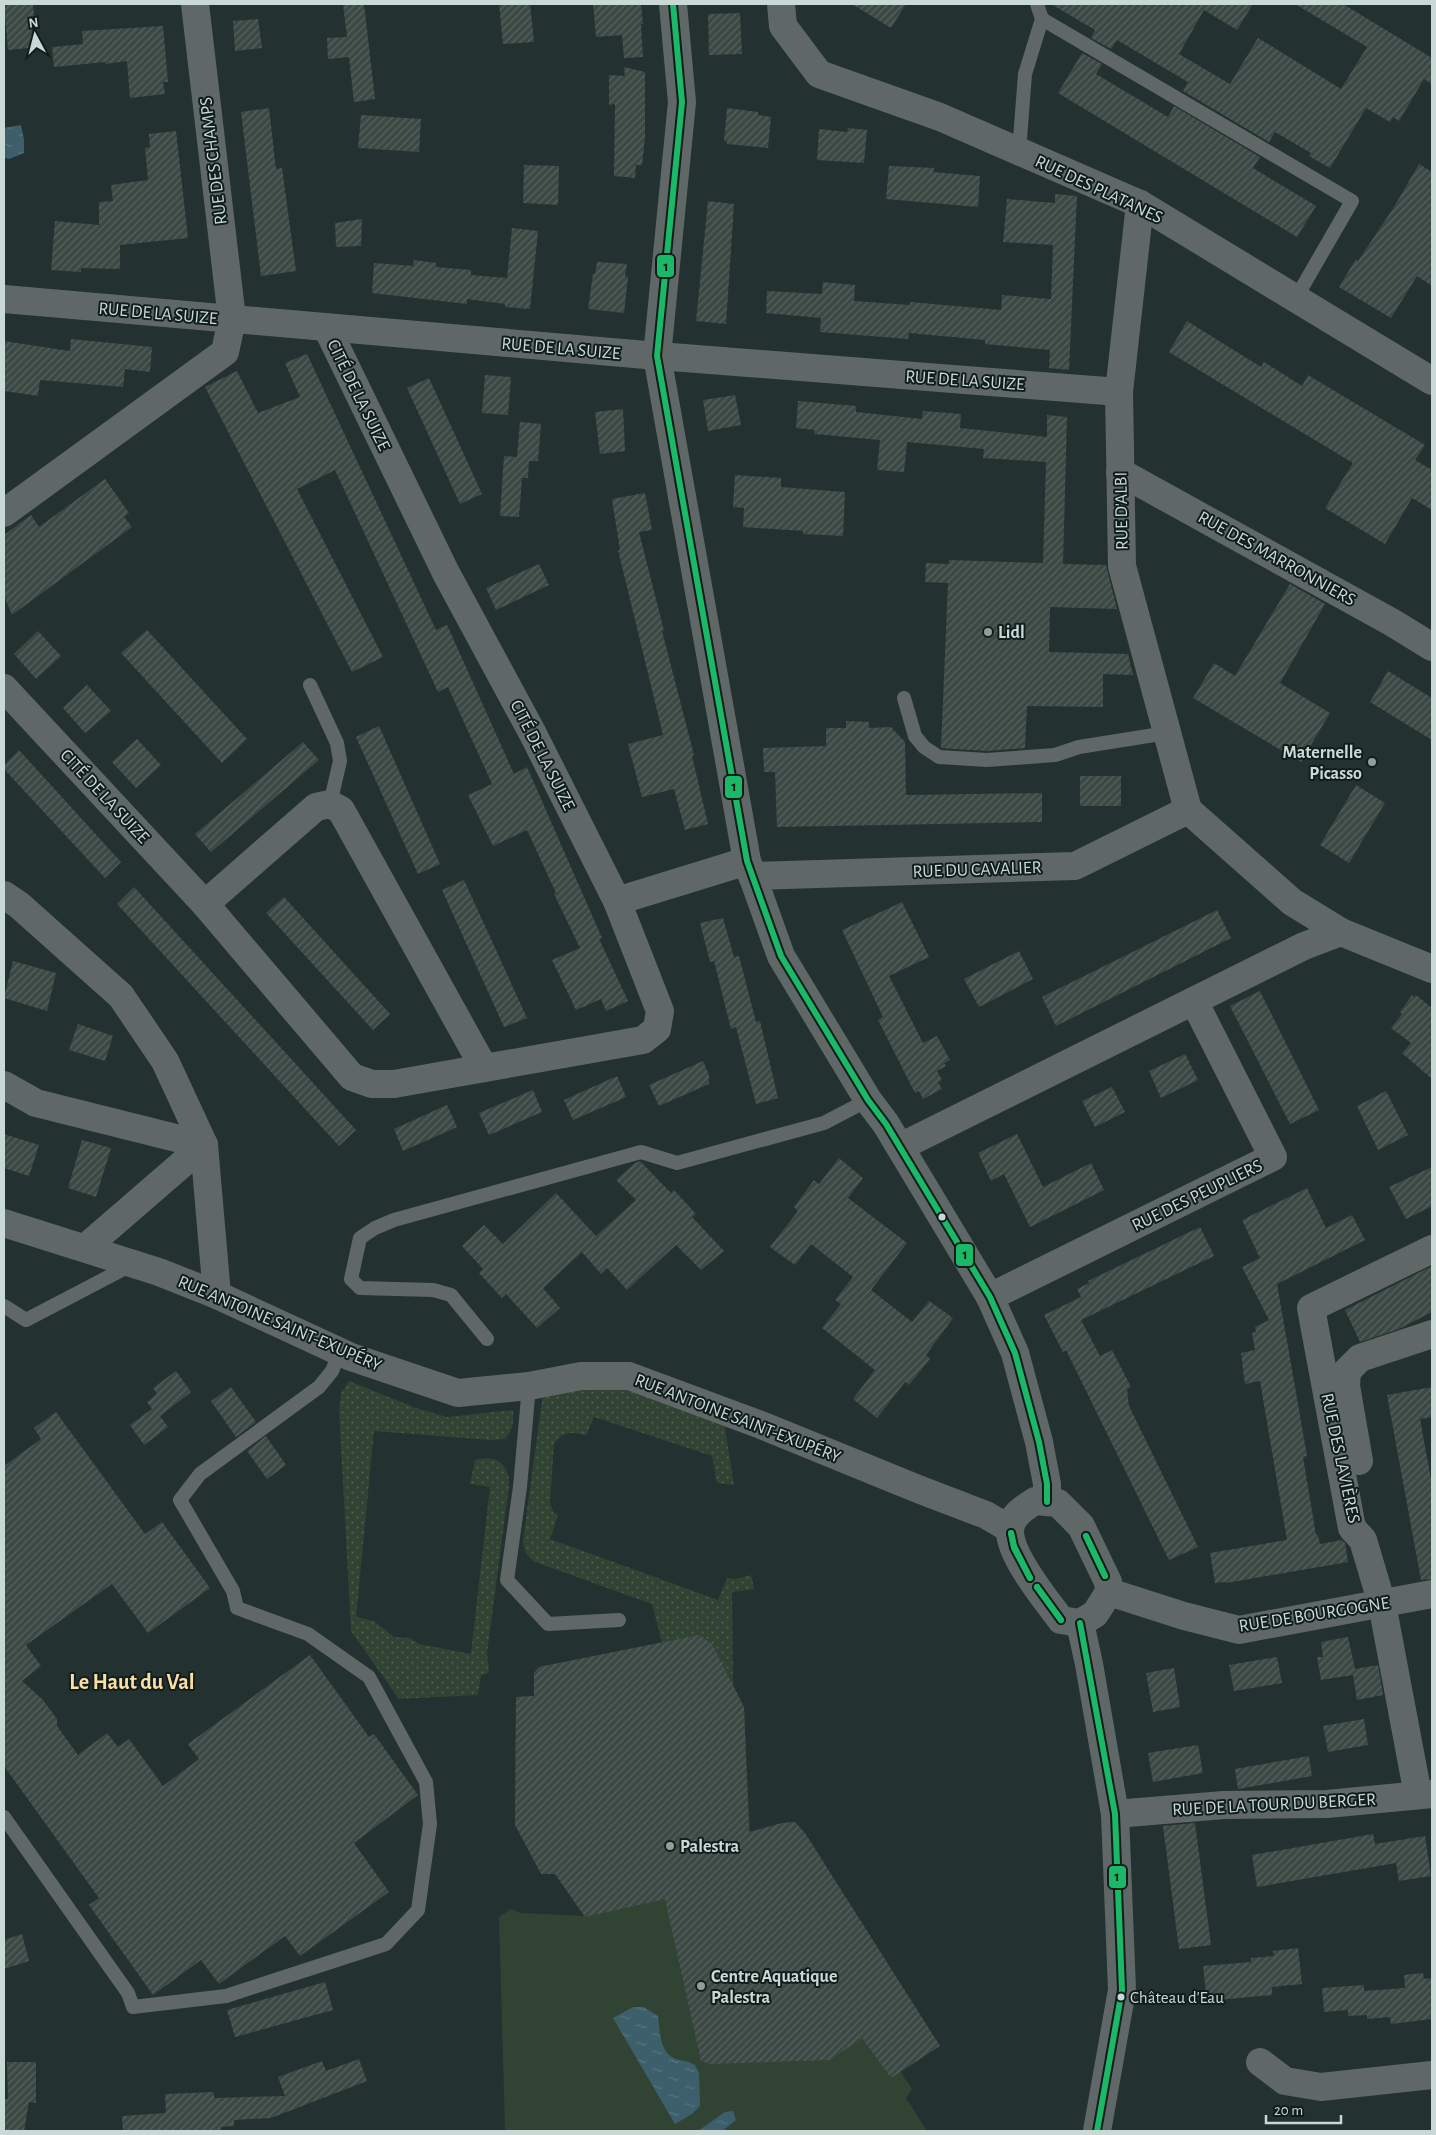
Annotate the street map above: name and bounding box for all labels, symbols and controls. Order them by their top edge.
north arrow [10,10,60,60]
text: N [28,16,39,31]
street label: RUE DES CHAMPS [197,96,231,226]
street label: RUE DES PLATANES [1032,153,1165,227]
line badge: 1 [656,254,675,278]
text: 1 [663,260,669,274]
street label: RUE DE LA SUIZE [98,300,219,328]
street label: RUE DE LA SUIZE [501,335,622,363]
street label: CITÉ DE LA SUIZE [323,336,396,454]
street label: RUE DE LA SUIZE [905,368,1025,394]
street label: RUE D'ALBI [1112,472,1132,550]
street label: RUE DES MARRONNIERS [1195,508,1358,610]
place label: Lidl [998,624,1025,642]
marker: Lidl [982,626,994,638]
street label: CITÉ DE LA SUIZE [507,696,580,814]
street label: CITÉ DE LA SUIZE [56,744,155,847]
place label: Maternelle Picasso [1283,744,1362,783]
marker: Maternelle Picasso [1366,756,1378,768]
line badge: 1 [724,775,743,799]
text: 1 [731,780,737,794]
street label: RUE DU CAVALIER [912,859,1042,881]
street label: RUE DES PEUPLIERS [1129,1157,1265,1235]
unlabelled marker [937,1212,947,1222]
line badge: 1 [955,1243,974,1267]
text: 1 [962,1248,968,1262]
street label: RUE ANTOINE SAINT-EXUPÉRY [175,1270,386,1375]
street label: RUE ANTOINE SAINT-EXUPÉRY [632,1368,845,1467]
street label: RUE DES LAVIÈRES [1317,1391,1366,1525]
street label: RUE DE BOURGOGNE [1238,1594,1391,1636]
district label: Le Haut du Val [69,1671,195,1693]
street label: RUE DE LA TOUR DU BERGER [1172,1791,1376,1819]
place label: Palestra [680,1838,740,1856]
marker: Palestra [664,1840,676,1852]
line badge: 1 [1108,1865,1127,1889]
text: 1 [1114,1870,1120,1884]
place label: Centre Aquatique Palestra [711,1968,838,2007]
marker: Centre Aquatique Palestra [695,1980,707,1992]
place label: Château d'Eau [1130,1989,1224,2006]
marker: Château d'Eau [1116,1992,1126,2002]
scale bar [1266,2092,1341,2124]
text: 20 m [1274,2103,1303,2118]

